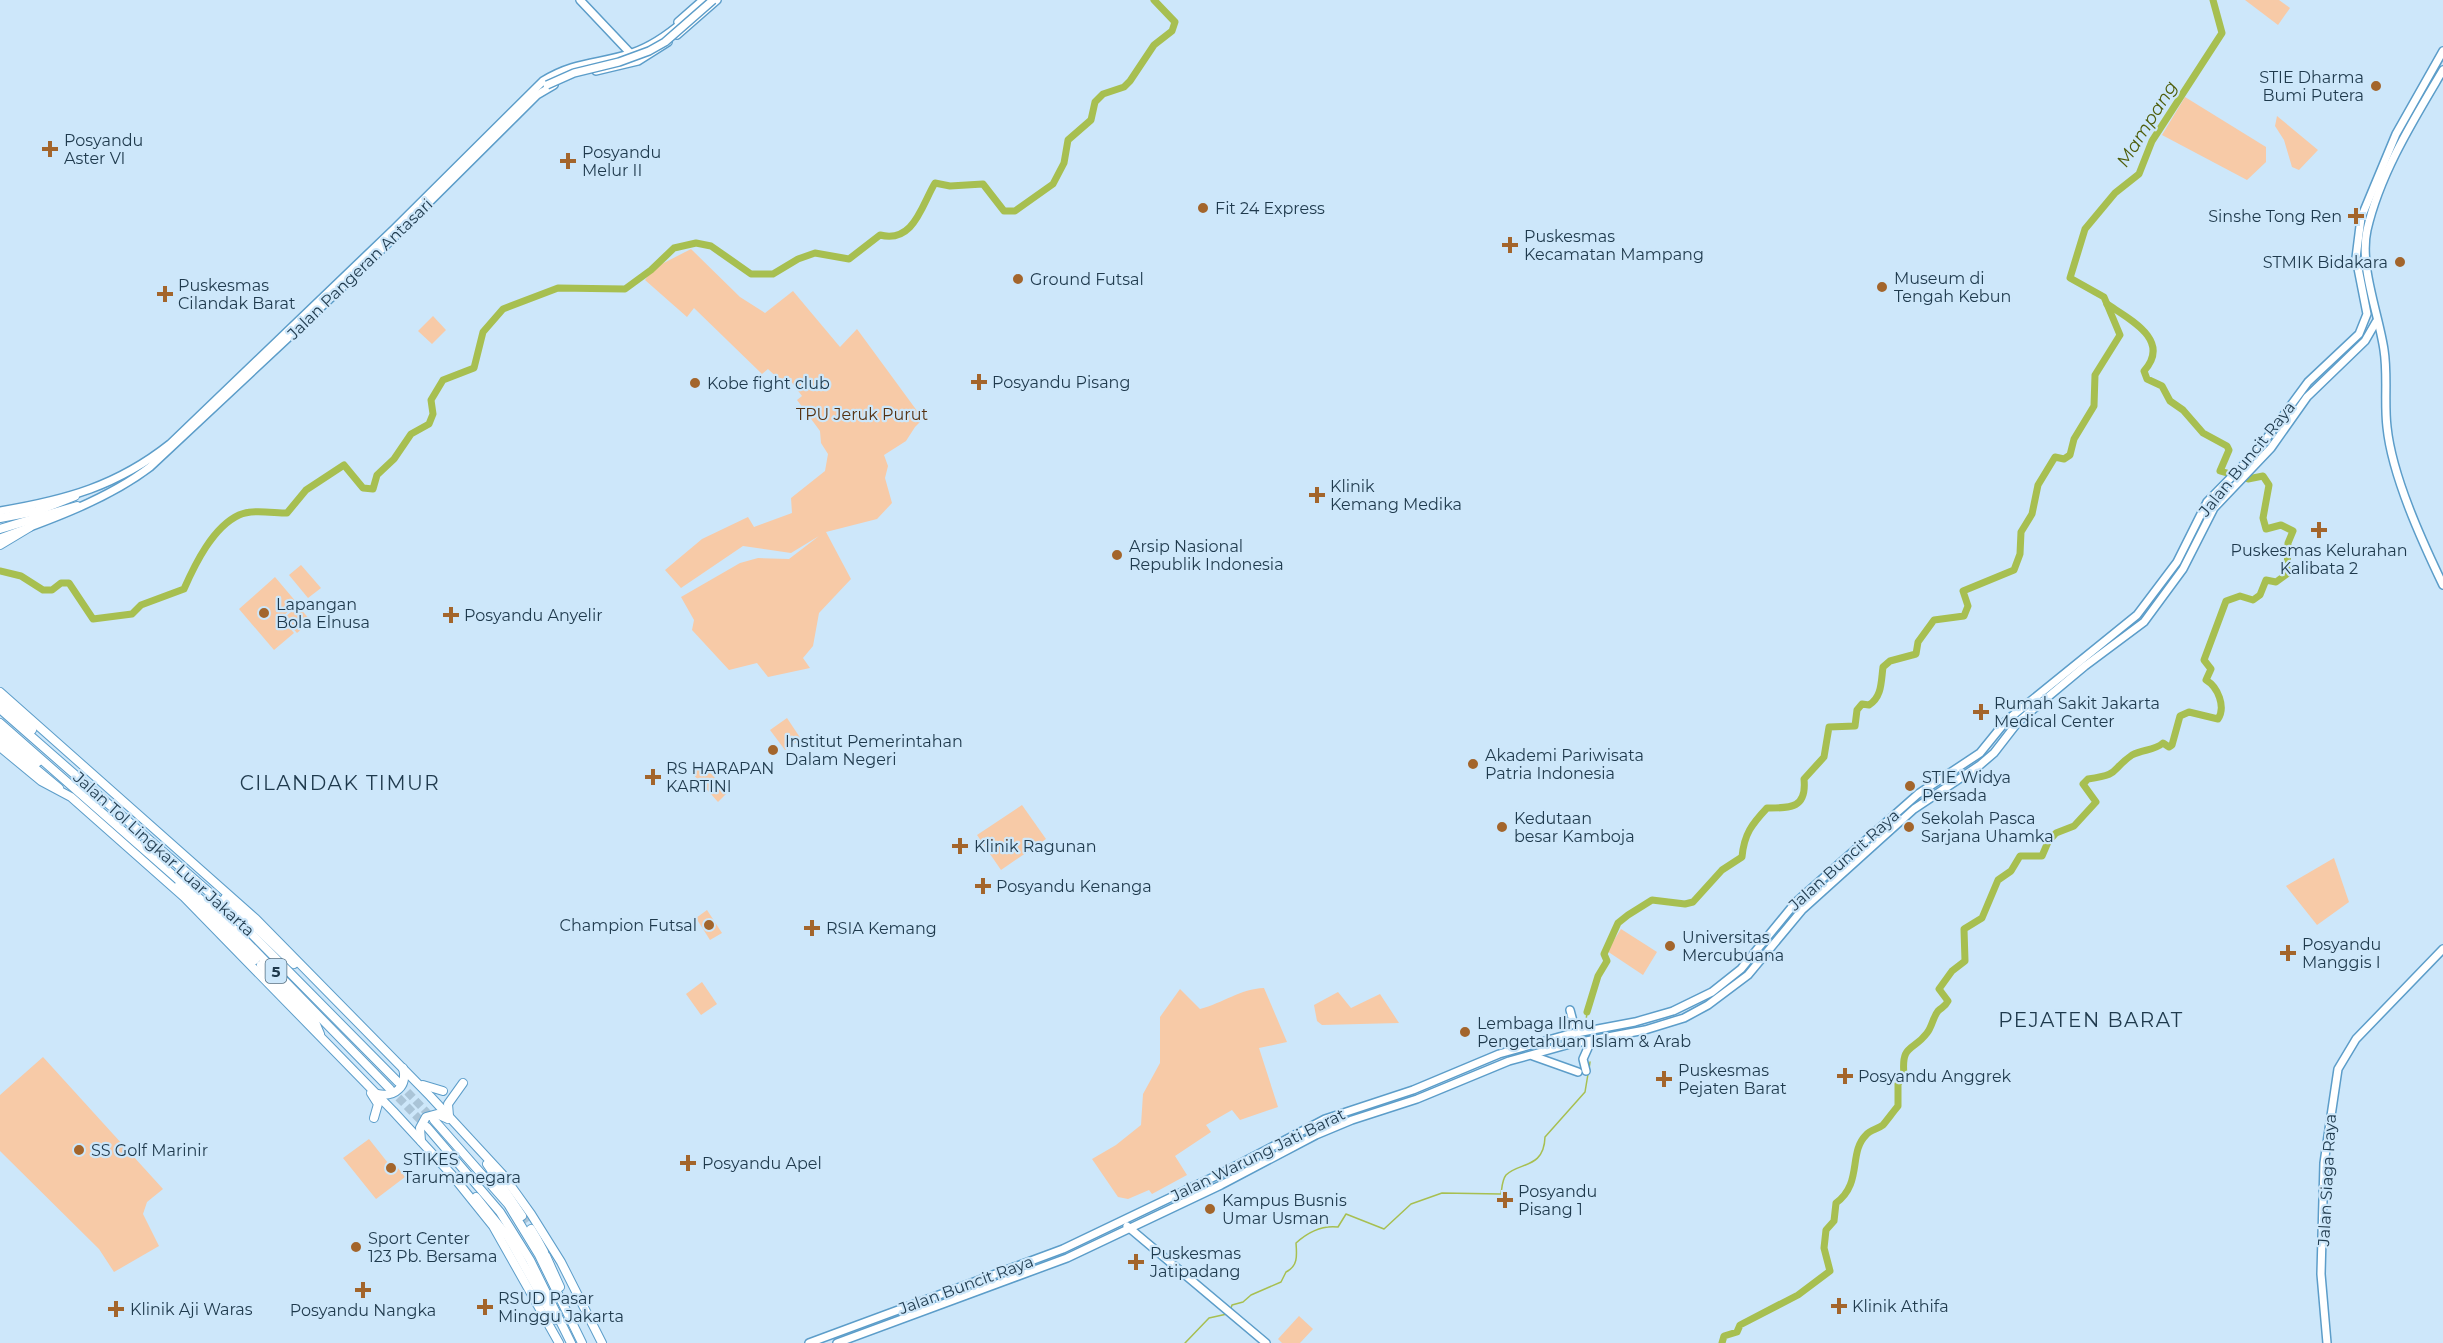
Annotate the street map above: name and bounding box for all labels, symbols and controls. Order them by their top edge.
place label: STIE Dharma Bumi Putera [2259,68,2364,105]
water label: Mampang [2112,77,2182,171]
marker: STIE Dharma Bumi Putera [2369,79,2383,93]
place label: Posyandu Aster VI [64,131,143,168]
marker: Posyandu Aster VI [41,140,59,158]
place label: Posyandu Melur II [582,143,661,180]
marker: Posyandu Melur II [559,152,577,170]
street label: Jalan Pangeran Antasari [283,195,436,344]
place label: Fit 24 Express [1215,199,1325,218]
marker: Fit 24 Express [1196,201,1210,215]
place label: Sinshe Tong Ren [2208,207,2342,226]
marker: Sinshe Tong Ren [2347,207,2365,225]
place label: Puskesmas Kecamatan Mampang [1524,227,1704,264]
marker: Puskesmas Kecamatan Mampang [1501,236,1519,254]
place label: STMIK Bidakara [2263,253,2388,272]
marker: STMIK Bidakara [2393,255,2407,269]
place label: Museum di Tengah Kebun [1894,269,2011,306]
place label: Ground Futsal [1030,270,1144,289]
marker: Ground Futsal [1011,272,1025,286]
place label: Puskesmas Cilandak Barat [178,276,296,313]
marker: Museum di Tengah Kebun [1875,280,1889,294]
marker: Puskesmas Cilandak Barat [156,285,174,303]
marker: Posyandu Pisang [970,373,988,391]
place label: Posyandu Pisang [992,373,1130,392]
place label: Kobe fight club [707,374,830,393]
marker: Kobe fight club [688,376,702,390]
street label: Jalan Buncit Raya [2194,398,2299,521]
park label: TPU Jeruk Purut [796,405,928,424]
place label: Klinik Kemang Medika [1330,477,1462,514]
marker: Klinik Kemang Medika [1308,486,1326,504]
marker: Puskesmas Kelurahan Kalibata 2 [2310,521,2328,539]
place label: Arsip Nasional Republik Indonesia [1129,537,1284,574]
place label: Puskesmas Kelurahan Kalibata 2 [2230,541,2408,578]
marker: Arsip Nasional Republik Indonesia [1110,548,1124,562]
place label: Lapangan Bola Elnusa [276,595,370,632]
marker: Lapangan Bola Elnusa [257,606,271,620]
marker: Posyandu Anyelir [442,606,460,624]
place label: Posyandu Anyelir [464,606,603,625]
place label: Rumah Sakit Jakarta Medical Center [1994,694,2160,731]
marker: Rumah Sakit Jakarta Medical Center [1972,703,1990,721]
place label: Institut Pemerintahan Dalam Negeri [785,732,963,769]
marker: Institut Pemerintahan Dalam Negeri [766,743,780,757]
place label: Akademi Pariwisata Patria Indonesia [1485,746,1644,783]
marker: Akademi Pariwisata Patria Indonesia [1466,757,1480,771]
place label: RS HARAPAN KARTINI [666,759,774,796]
street label: Jalan Tol Lingkar Luar Jakarta [69,767,258,940]
marker: RS HARAPAN KARTINI [644,768,662,786]
place label: STIE Widya Persada [1922,768,2011,805]
district label: CILANDAK TIMUR [240,771,440,795]
marker: STIE Widya Persada [1903,779,1917,793]
street label: Jalan Buncit Raya [1784,805,1903,915]
place label: Kedutaan besar Kamboja [1514,809,1635,846]
place label: Sekolah Pasca Sarjana Uhamka [1921,809,2054,846]
marker: Kedutaan besar Kamboja [1495,820,1509,834]
marker: Sekolah Pasca Sarjana Uhamka [1902,820,1916,834]
marker: Klinik Ragunan [951,837,969,855]
place label: Klinik Ragunan [974,837,1097,856]
marker: Posyandu Kenanga [974,877,992,895]
place label: Posyandu Kenanga [996,877,1152,896]
place label: Champion Futsal [560,916,697,935]
marker: Champion Futsal [702,918,716,932]
marker: RSIA Kemang [803,919,821,937]
place label: RSIA Kemang [826,919,937,938]
place label: Universitas Mercubuana [1682,928,1784,965]
place label: Posyandu Manggis I [2302,935,2381,972]
marker: Universitas Mercubuana [1663,939,1677,953]
marker: Posyandu Manggis I [2279,944,2297,962]
road number: 5 [266,959,286,983]
district label: PEJATEN BARAT [1998,1008,2184,1032]
place label: Lembaga Ilmu Pengetahuan Islam & Arab [1477,1014,1691,1051]
marker: Lembaga Ilmu Pengetahuan Islam & Arab [1458,1025,1472,1039]
place label: Puskesmas Pejaten Barat [1678,1061,1787,1098]
marker: Posyandu Anggrek [1836,1067,1854,1085]
place label: Posyandu Anggrek [1858,1067,2012,1086]
marker: Puskesmas Pejaten Barat [1655,1070,1673,1088]
street label: Jalan Warung Jati Barat [1167,1104,1349,1206]
street label: Jalan Siaga Raya [2314,1113,2340,1248]
place label: SS Golf Marinir [91,1141,208,1160]
marker: SS Golf Marinir [72,1143,86,1157]
place label: STIKES Tarumanegara [403,1150,521,1187]
marker: Posyandu Apel [679,1154,697,1172]
place label: Posyandu Apel [702,1154,822,1173]
marker: STIKES Tarumanegara [384,1161,398,1175]
place label: Posyandu Pisang 1 [1518,1182,1597,1219]
place label: Kampus Busnis Umar Usman [1222,1191,1347,1228]
marker: Posyandu Pisang 1 [1496,1191,1514,1209]
marker: Kampus Busnis Umar Usman [1203,1202,1217,1216]
place label: Sport Center 123 Pb. Bersama [368,1229,498,1266]
marker: Sport Center 123 Pb. Bersama [349,1240,363,1254]
place label: Puskesmas Jatipadang [1149,1244,1241,1281]
street label: Jalan Buncit Raya [895,1252,1036,1319]
marker: Puskesmas Jatipadang [1127,1253,1145,1271]
marker: Posyandu Nangka [354,1281,372,1299]
place label: RSUD Pasar Minggu Jakarta [498,1289,624,1326]
marker: Klinik Athifa [1830,1297,1848,1315]
place label: Klinik Athifa [1852,1297,1949,1316]
marker: RSUD Pasar Minggu Jakarta [476,1298,494,1316]
marker: Klinik Aji Waras [107,1300,125,1318]
place label: Klinik Aji Waras [130,1300,253,1319]
place label: Posyandu Nangka [290,1301,436,1320]

